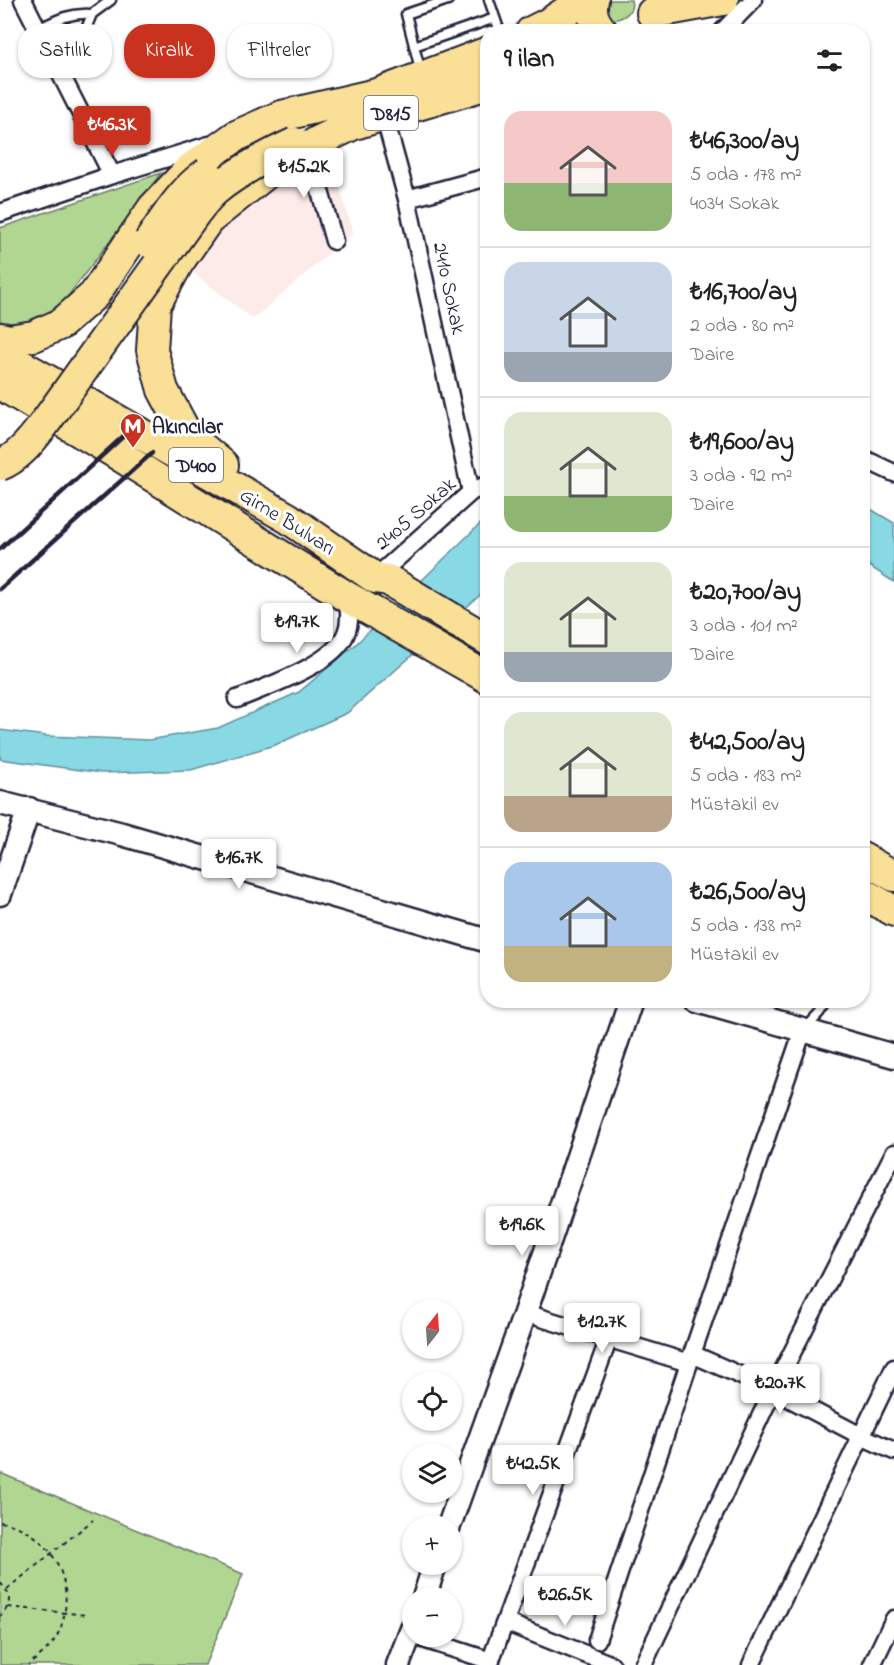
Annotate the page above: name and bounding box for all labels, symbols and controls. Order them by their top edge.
chip: Satılık [18,24,112,78]
chip: Kiralık [124,24,215,78]
chip: Filtreler [227,24,332,78]
text: 9 ilan [504,41,554,79]
icon: filters [813,44,846,77]
road number: D815 [364,96,418,130]
pin: ₺46.3K [63,106,161,157]
text: ₺46.3K [87,111,137,140]
text: ₺46,300/ay [690,123,799,161]
icon: home [552,135,624,207]
pin: ₺15.2K [255,148,353,199]
text: ₺15.2K [278,153,330,182]
text: 5 oda · 178 m² [690,161,802,190]
text: 4034 Sokak [690,190,779,219]
street label: 2410 Sokak [424,240,473,338]
text: ₺16,700/ay [690,274,797,312]
icon: home [552,286,624,358]
text: 2 oda · 80 m² [690,312,794,341]
text: Daire [690,341,734,370]
metro station icon: Akıncılar [118,411,148,449]
place label: Akıncılar [152,413,223,443]
text: ₺19,600/ay [690,424,794,462]
icon: home [552,436,624,508]
road number: D400 [169,448,223,482]
text: 3 oda · 92 m² [690,462,792,491]
street label: 2405 Sokak [369,470,464,558]
street label: Girne Bulvarı [233,481,341,564]
text: Daire [690,491,734,520]
text: ₺20,700/ay [690,574,801,612]
icon: home [552,586,624,658]
pin: ₺19.7K [248,603,346,654]
text: ₺19.7K [275,608,319,637]
text: 3 oda · 101 m² [690,612,798,641]
text: Daire [690,641,734,670]
text: ₺42,500/ay [690,724,805,762]
icon: home [552,736,624,808]
text: 5 oda · 183 m² [690,762,802,791]
text: Müstakil ev [690,791,779,820]
pin: ₺16.7K [190,839,288,890]
text: ₺16.7K [215,844,263,873]
text: ₺26,500/ay [690,874,806,912]
icon: home [552,886,624,958]
text: 5 oda · 138 m² [690,912,802,941]
text: Müstakil ev [690,941,779,970]
pin: ₺19.6K [473,1206,571,1257]
text: ₺19.6K [500,1211,544,1240]
north arrow [402,1299,462,1359]
map controls [402,1299,462,1647]
pin: ₺12.7K [553,1303,651,1354]
text: ₺12.7K [578,1308,626,1337]
pin: ₺20.7K [731,1364,829,1415]
text: ₺20.7K [755,1369,805,1398]
button: locate [402,1371,462,1431]
button: layers [402,1443,462,1503]
pin: ₺42.5K [484,1445,582,1496]
text: ₺42.5K [506,1450,560,1479]
button: + [402,1515,462,1575]
pin: ₺26.5K [516,1576,614,1627]
text: ₺26.5K [538,1581,592,1610]
button: − [402,1587,462,1647]

